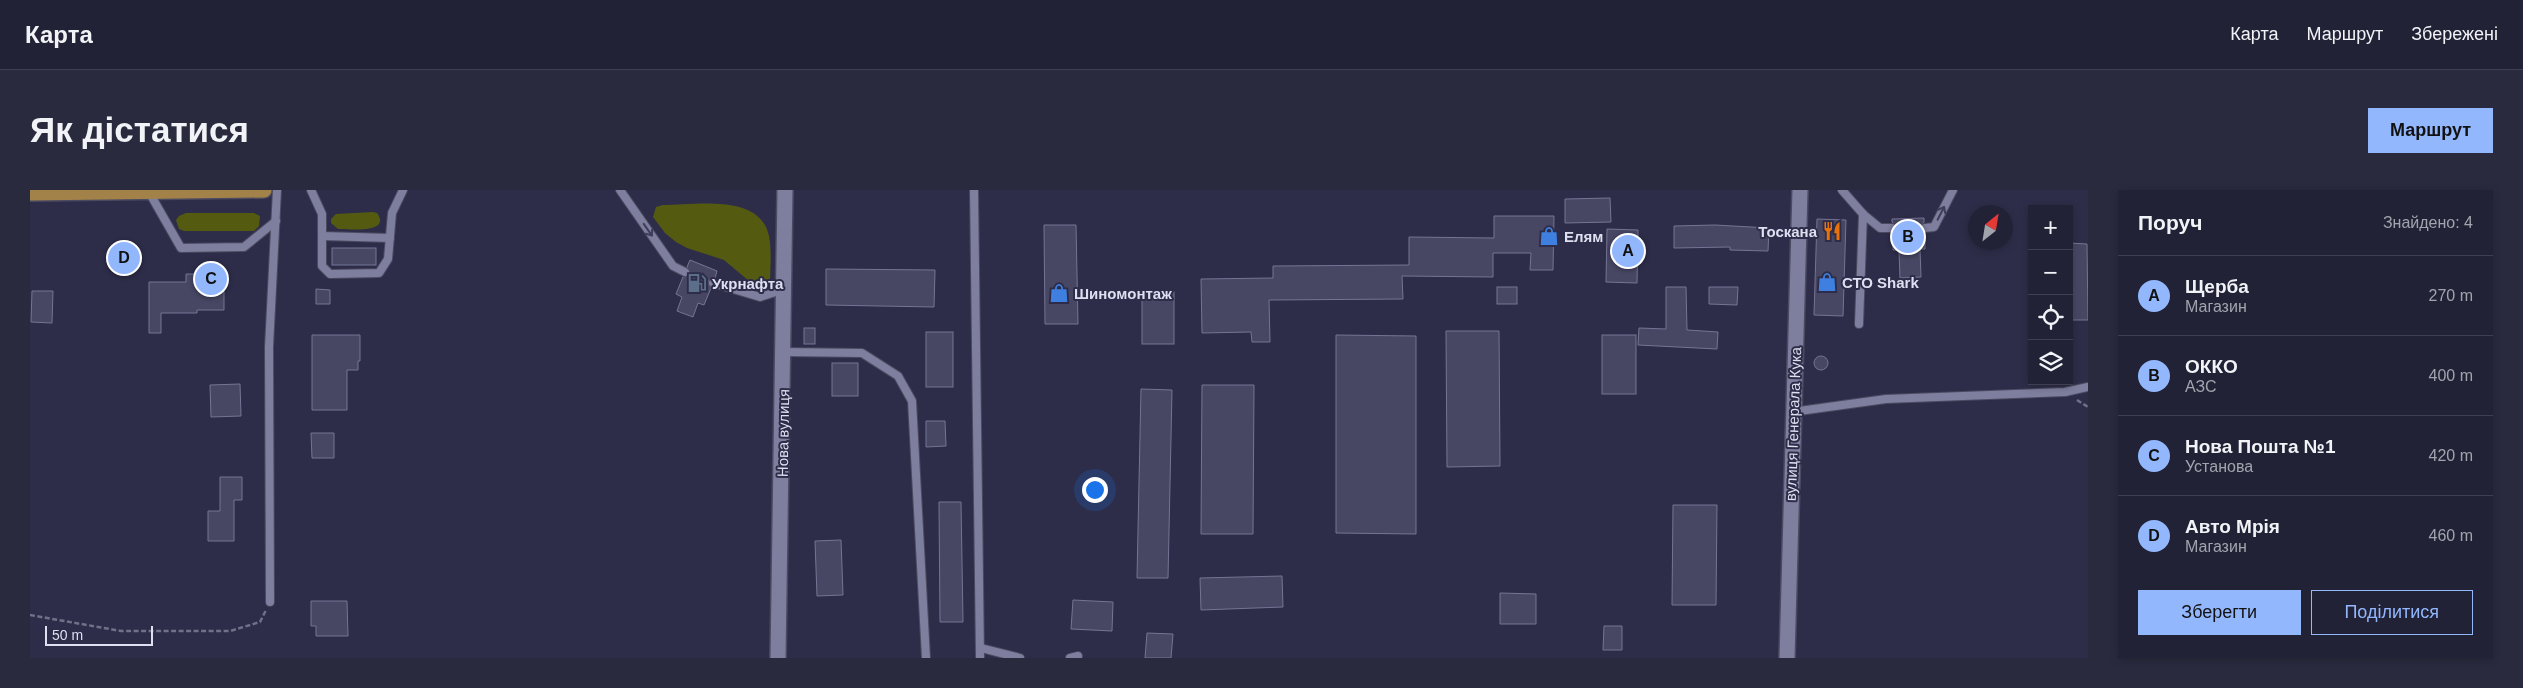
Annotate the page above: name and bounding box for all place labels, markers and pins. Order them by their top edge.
pin: B [1892,218,1924,256]
restaurant icon: Тоскана [1821,220,1843,242]
place label: Тоскана [1758,223,1818,240]
shop icon: Елям [1538,225,1560,247]
place label: Елям [1564,228,1603,245]
pin: A [1612,232,1644,270]
pin: D [108,239,140,277]
pin: C [195,260,227,298]
shop icon: СТО Shark [1816,271,1838,293]
fuel station icon: Укрнафта [686,272,708,294]
place label: СТО Shark [1842,274,1919,291]
place label: Укрнафта [712,275,784,292]
shop icon: Шиномонтаж [1048,282,1070,304]
place label: Шиномонтаж [1074,285,1172,302]

